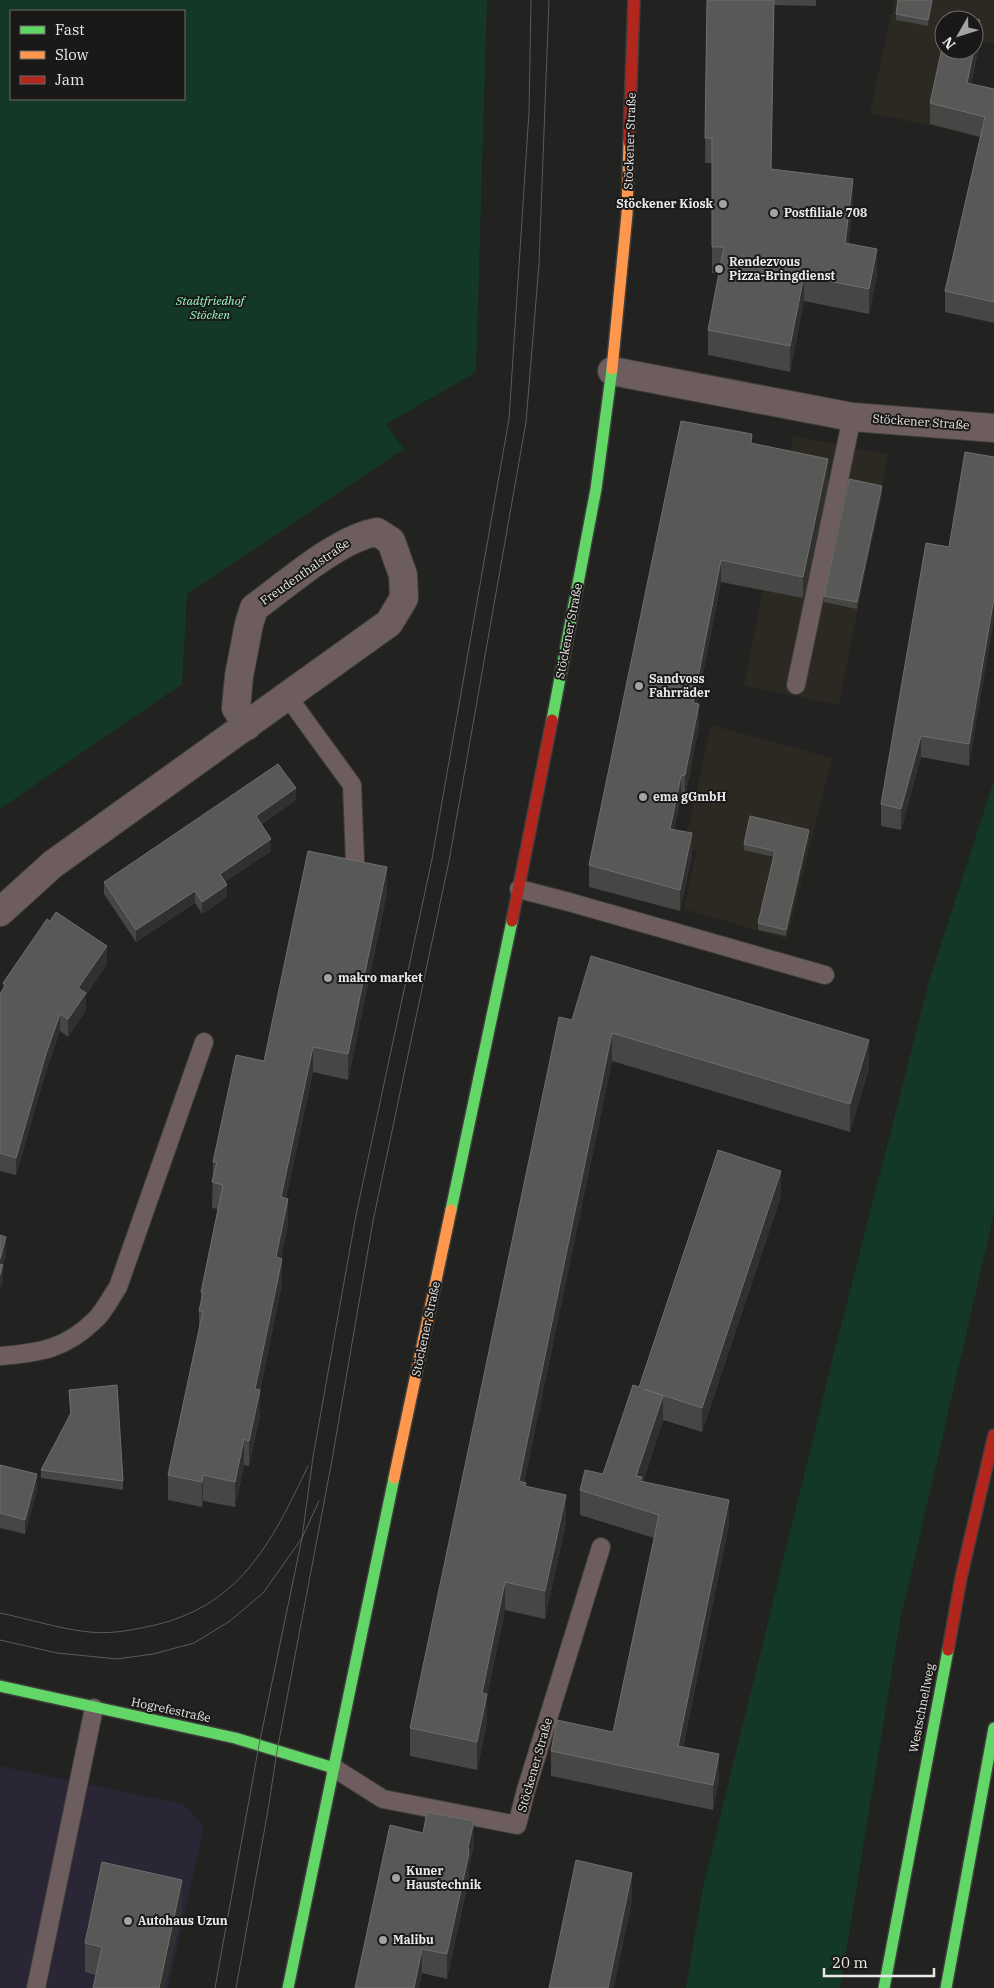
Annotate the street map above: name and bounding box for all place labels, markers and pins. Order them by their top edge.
place label: Stöckener Kiosk [616,196,714,211]
marker: Stöckener Kiosk [717,198,729,210]
place label: Postfiliale 708 [784,205,867,220]
marker: Postfiliale 708 [768,207,780,219]
place label: Rendezvous Pizza-Bringdienst [729,254,836,283]
marker: Rendezvous Pizza-Bringdienst [713,263,725,275]
place label: Sandvoss Fahrräder [649,671,710,700]
marker: Sandvoss Fahrräder [633,680,645,692]
place label: ema gGmbH [653,789,727,804]
marker: ema gGmbH [637,791,649,803]
place label: makro market [338,970,423,985]
marker: makro market [322,972,334,984]
place label: Kuner Haustechnik [406,1863,482,1892]
marker: Kuner Haustechnik [390,1872,402,1884]
place label: Autohaus Uzun [138,1913,228,1928]
marker: Autohaus Uzun [122,1915,134,1927]
place label: Malibu [393,1932,434,1947]
marker: Malibu [377,1934,389,1946]

